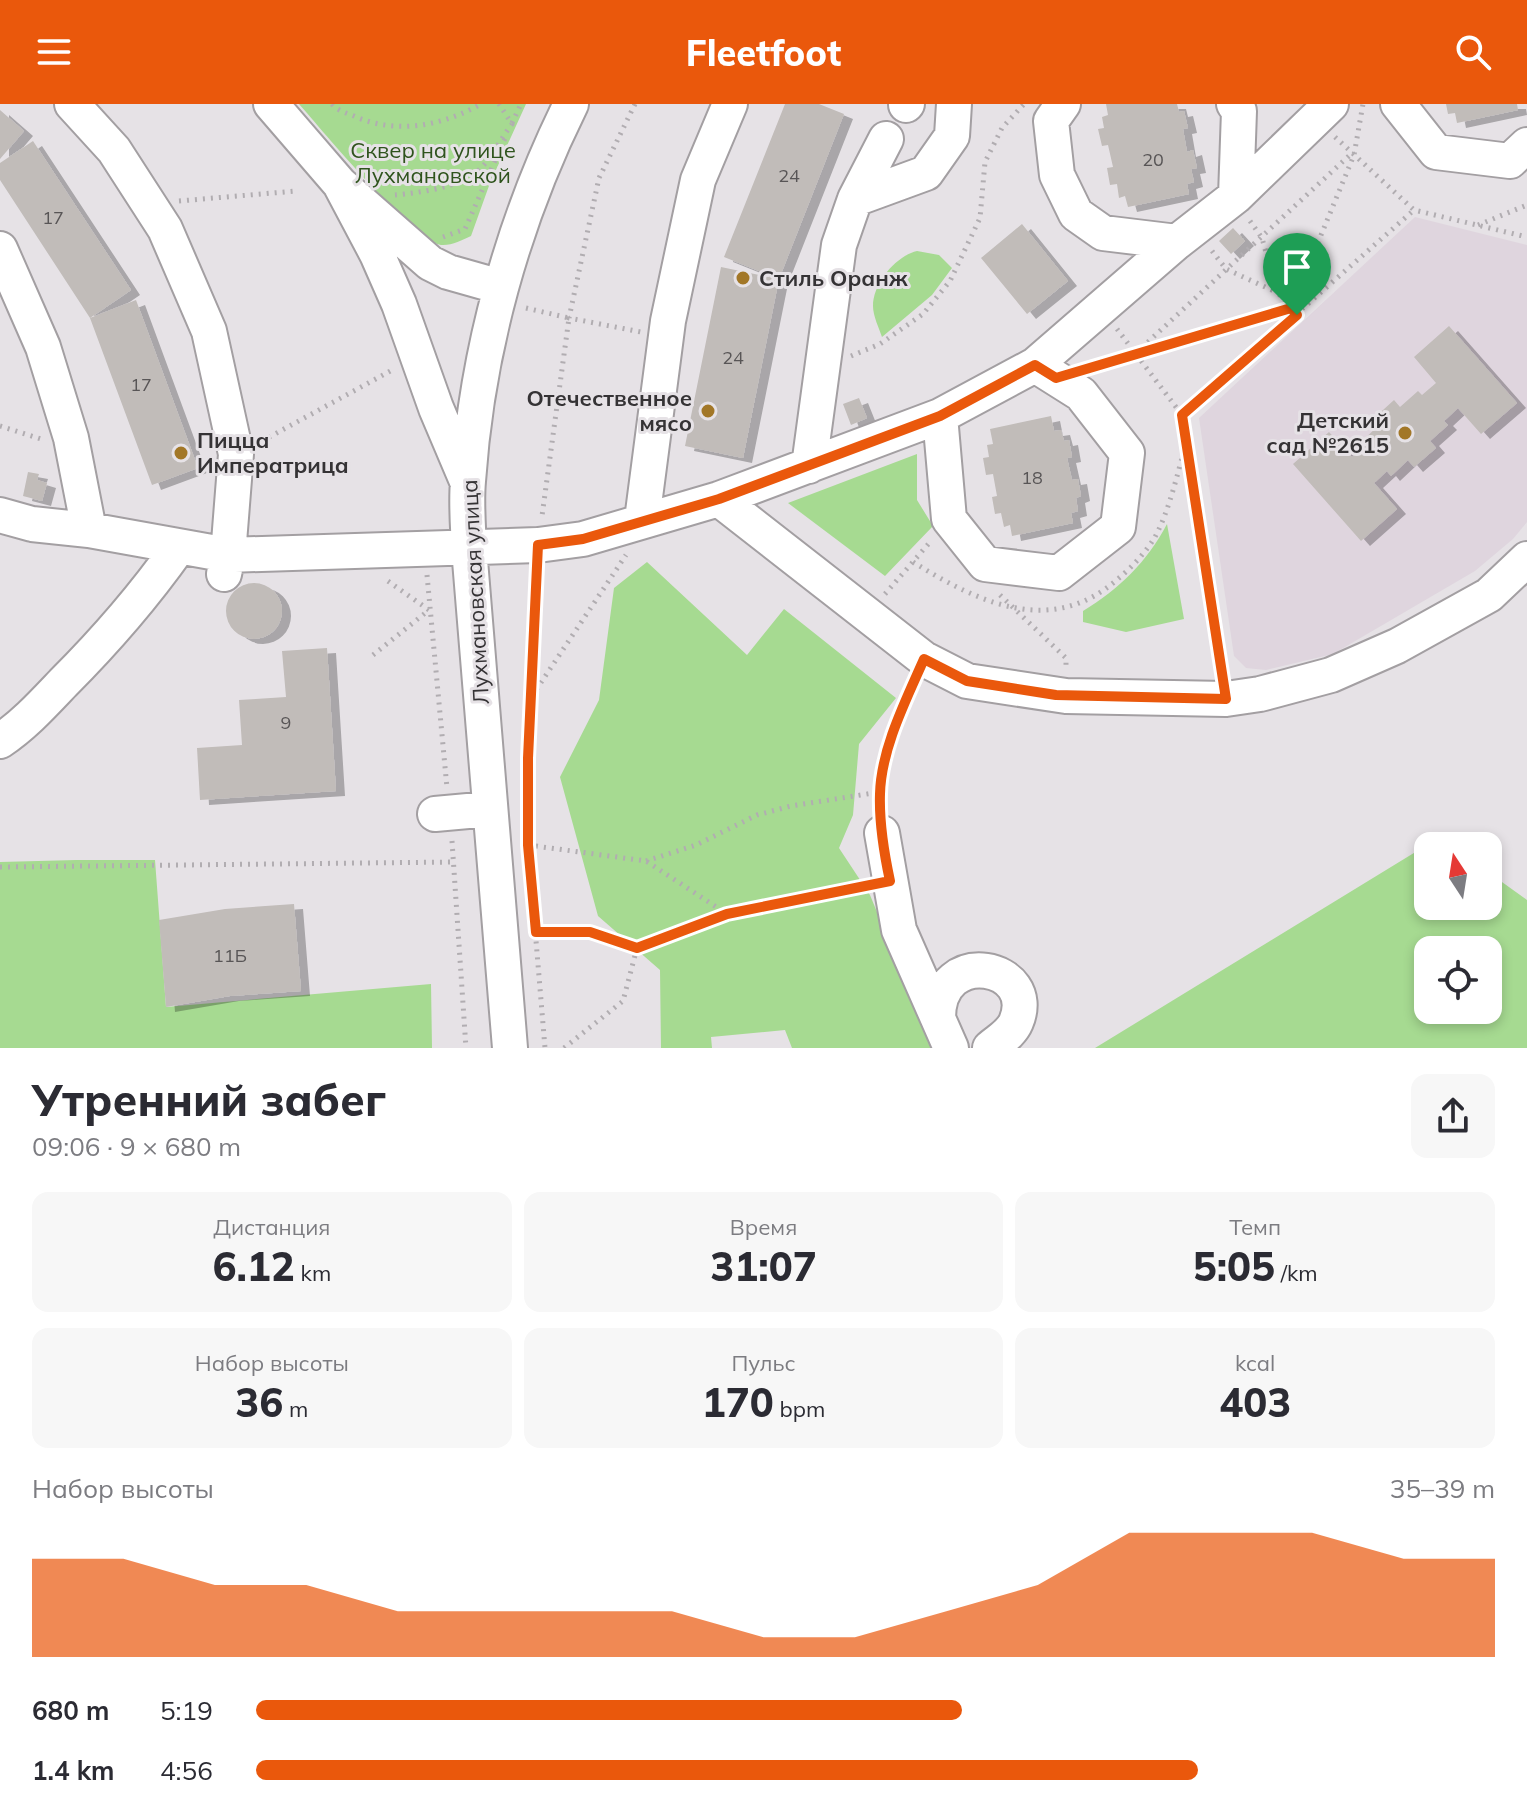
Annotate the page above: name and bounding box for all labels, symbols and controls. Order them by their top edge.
icon: menu [32,30,76,74]
text: Fleetfoot [686,30,841,75]
icon: search [1451,30,1495,74]
park label: Сквер на улице Лухмановской [350,136,516,189]
house number: 20 [1142,148,1164,171]
house number: 24 [778,164,800,187]
house number: 17 [42,206,64,229]
pin [1263,233,1331,315]
icon: arrive [1275,245,1319,289]
place label: Стиль Оранж [759,264,908,292]
marker: Стиль Оранж [734,269,752,287]
house number: 24 [722,346,744,369]
house number: 17 [130,373,152,396]
place label: Отечественное мясо [527,384,692,437]
marker: Отечественное мясо [699,402,717,420]
place label: Детский сад №2615 [1266,406,1389,459]
marker: Детский сад №2615 [1396,424,1414,442]
place label: Пицца Императрица [197,426,349,479]
marker: Пицца Императрица [172,444,190,462]
house number: 18 [1021,466,1043,489]
street label: Лухмановская улица [455,479,495,705]
house number: 9 [281,711,291,734]
north arrow [1414,832,1502,920]
map controls [1414,832,1502,1024]
button: locate [1414,936,1502,1024]
house number: 11Б [213,944,247,967]
text: Утренний забег [32,1072,386,1127]
button: share [1411,1074,1495,1158]
text: 09:06 · 9 × 680 m [32,1130,241,1163]
text: Дистанция [213,1213,330,1241]
text: Время [730,1213,797,1241]
text: Темп [1229,1213,1281,1241]
text: 6.12 [212,1241,295,1291]
text: 31:07 [710,1241,817,1291]
text: 5:05 [1193,1241,1275,1291]
text: km [295,1259,331,1287]
text: /km [1275,1259,1318,1287]
text: Набор высоты [195,1349,349,1377]
text: Пульс [731,1349,796,1377]
text: kcal [1235,1349,1275,1377]
text: 36 [235,1377,283,1427]
text: 170 [702,1377,774,1427]
text: 403 [1219,1377,1291,1427]
text: m [283,1395,308,1423]
text: bpm [774,1395,825,1423]
text: Набор высоты [32,1472,214,1505]
text: 35–39 m [1390,1472,1495,1505]
text: 680 m [32,1694,109,1727]
text: 5:19 [160,1694,213,1727]
text: 1.4 km [32,1754,115,1787]
text: 4:56 [160,1754,213,1787]

